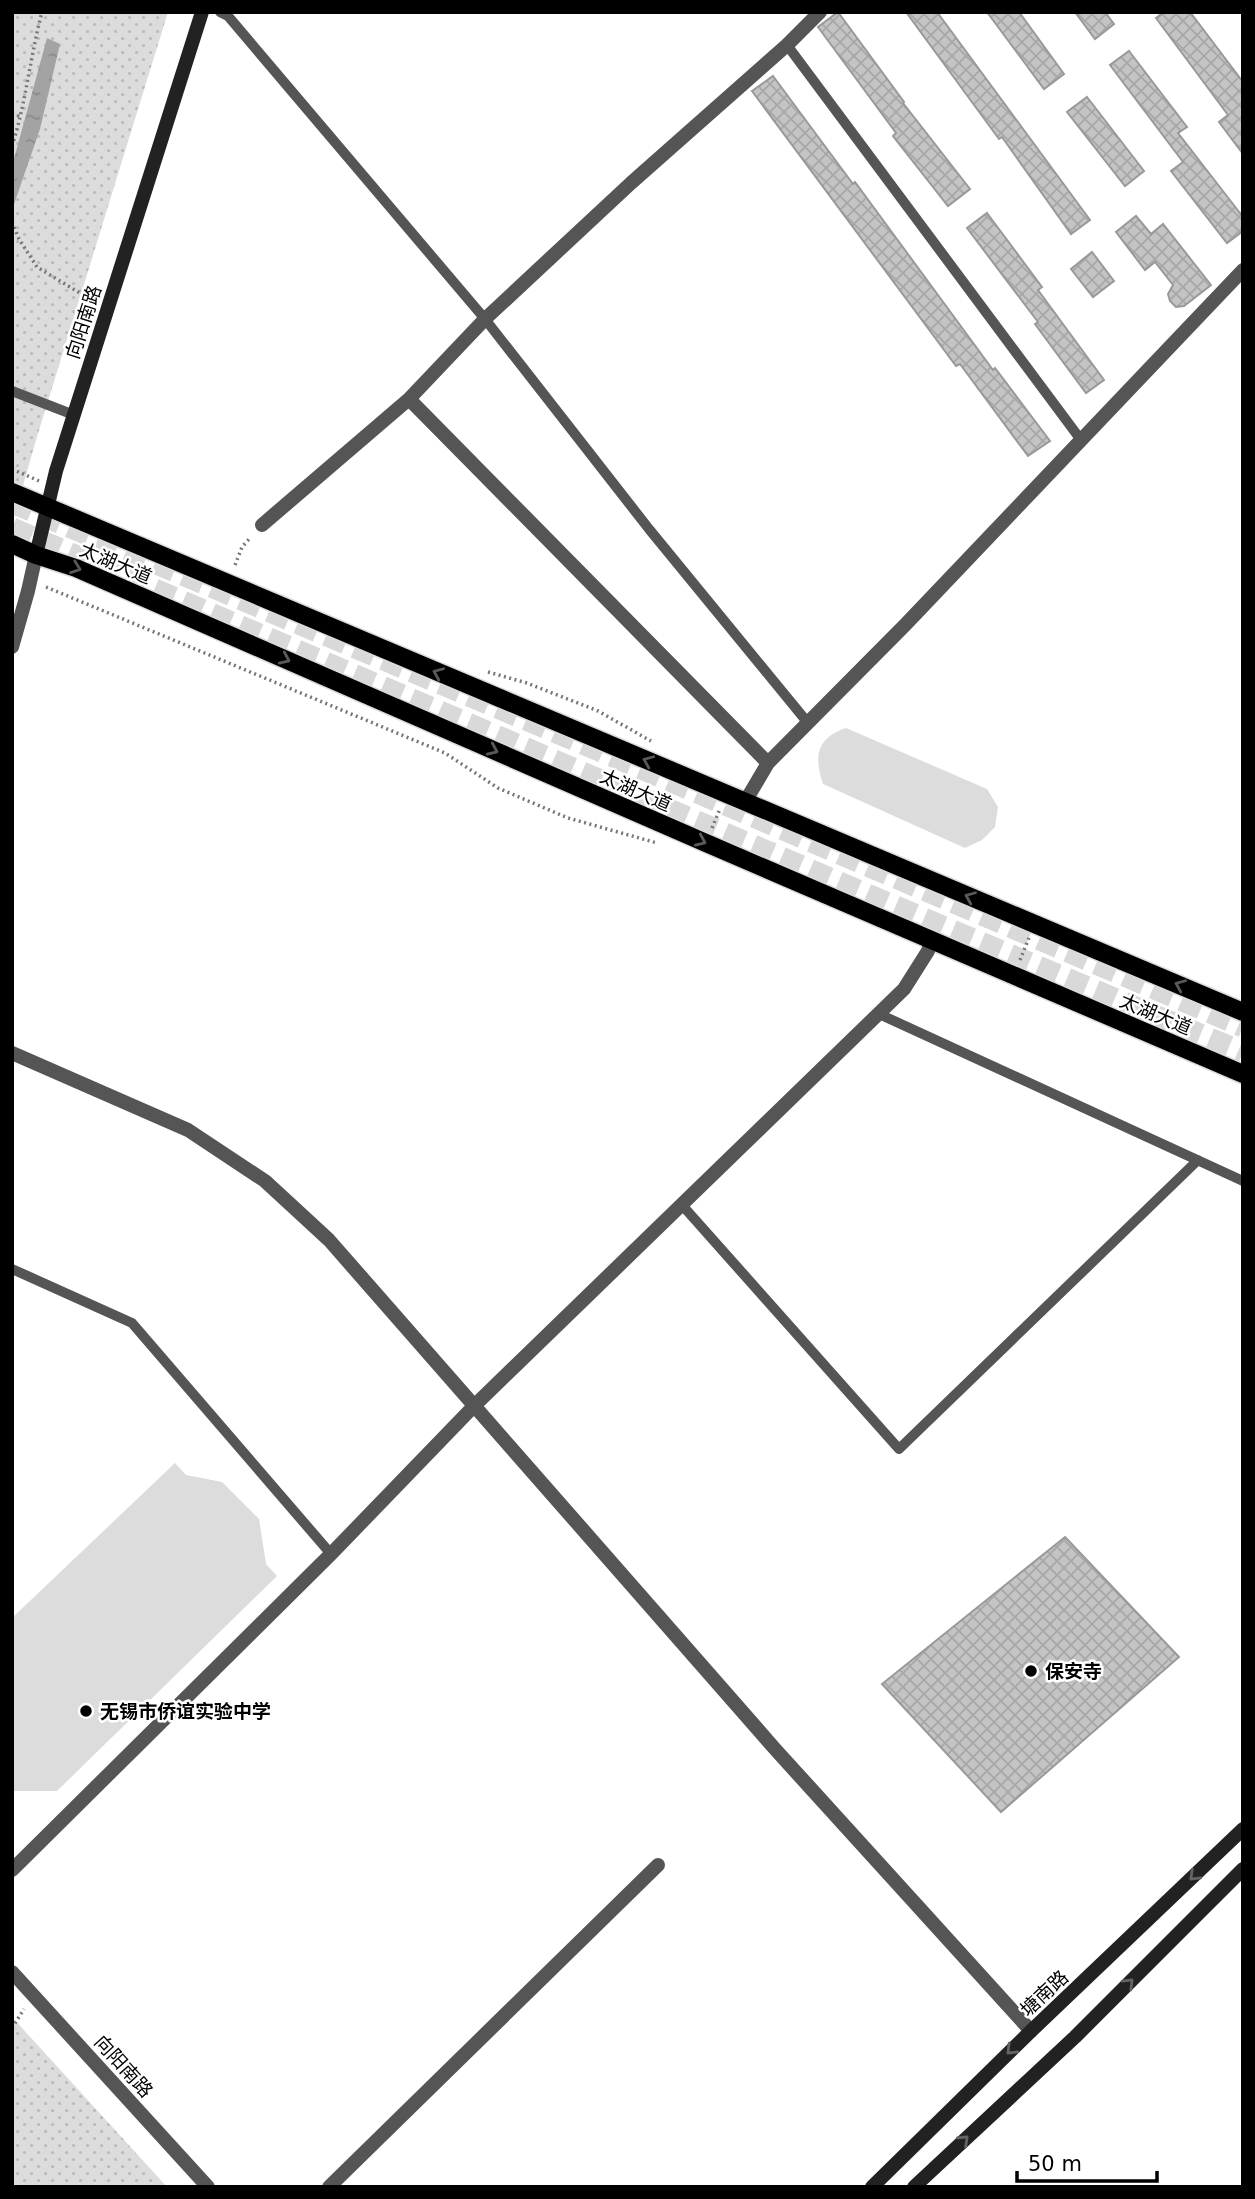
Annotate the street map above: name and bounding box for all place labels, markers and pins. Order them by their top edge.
place label: 保安寺 [1045,1660,1102,1682]
marker: 保安寺 [1023,1663,1039,1679]
place label: 无锡市侨谊实验中学 [100,1700,271,1722]
marker: 无锡市侨谊实验中学 [78,1703,94,1719]

